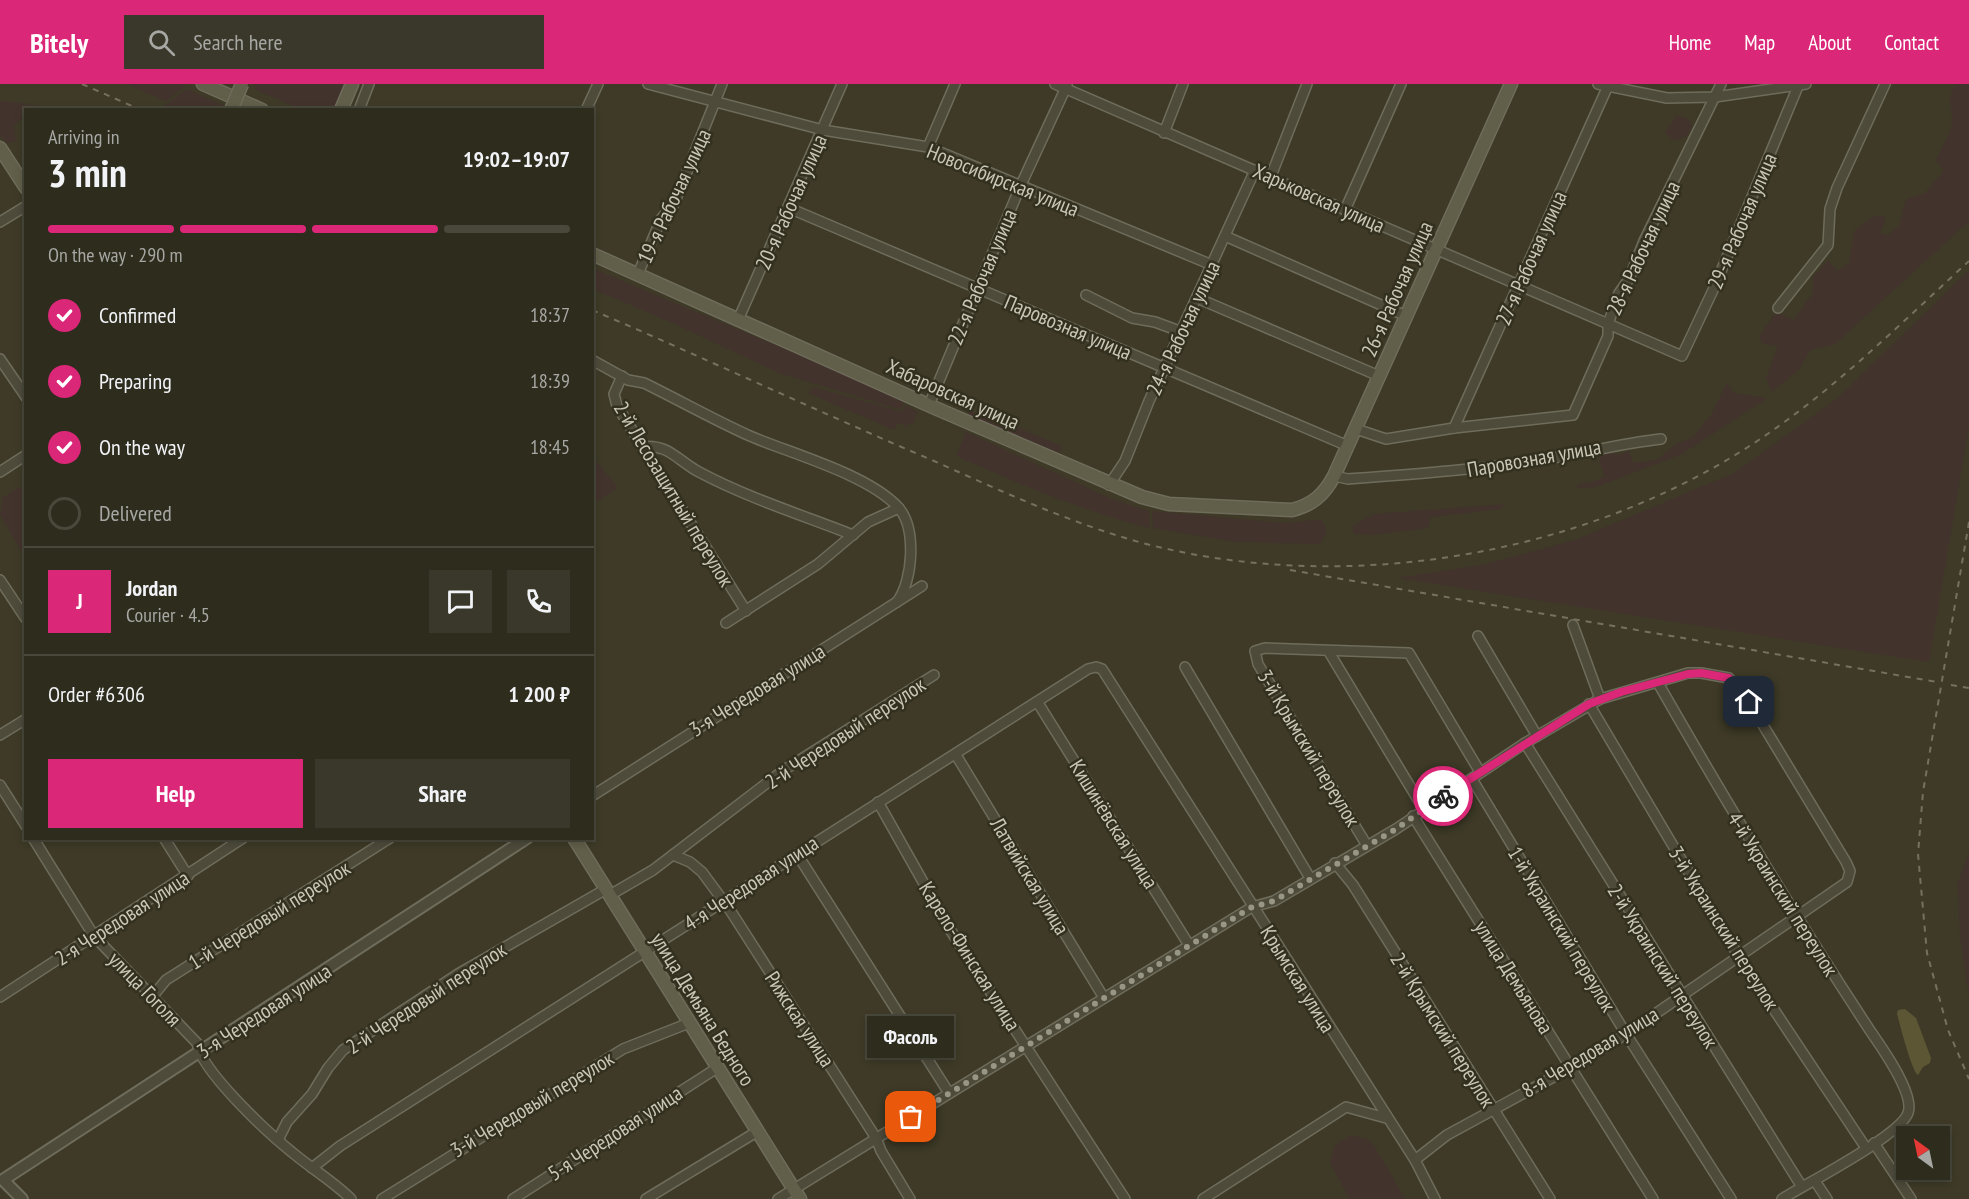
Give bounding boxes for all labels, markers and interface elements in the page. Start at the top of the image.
search box [124,15,544,69]
text: Bitely [30,24,88,61]
icon: search [145,26,178,59]
text: Search here [193,28,283,56]
text: Home [1669,29,1711,56]
text: Map [1744,29,1775,56]
text: About [1808,29,1851,56]
text: Contact [1884,29,1939,56]
text: Arriving in [48,124,120,150]
street label: 19-я Рабочая улица [631,124,717,268]
street label: 20-я Рабочая улица [749,130,833,274]
street label: Новосибирская улица [923,137,1083,223]
text: 19:02–19:07 [463,145,570,173]
text: 3 min [48,147,127,198]
street label: 29-я Рабочая улица [1701,149,1783,293]
street label: Харьковская улица [1249,157,1389,239]
street label: 28-я Рабочая улица [1600,176,1686,320]
street label: 27-я Рабочая улица [1489,187,1573,329]
street label: 22-я Рабочая улица [941,205,1023,349]
street label: 26-я Рабочая улица [1355,217,1439,361]
text: On the way · 290 m [48,242,183,268]
street label: 24-я Рабочая улица [1140,256,1226,400]
street label: Паровозная улица [1000,288,1136,366]
icon: check [48,299,81,332]
text: Confirmed [99,301,176,329]
text: 18:37 [530,302,570,328]
street label: Хабаровская улица [882,353,1024,435]
icon: check [48,365,81,398]
text: Preparing [99,367,172,395]
text: 18:39 [530,368,570,394]
street label: 2-й Лесозащитный переулок [608,396,740,592]
icon: check [48,431,81,464]
text: On the way [99,433,185,461]
street label: Паровозная улица [1465,433,1603,483]
text: 18:45 [530,434,570,460]
text: Delivered [99,499,172,527]
button: chat [429,570,492,633]
button: phone [507,570,570,633]
text: Jordan [126,574,177,602]
text: J [76,587,83,615]
text: Courier · 4.5 [126,602,210,628]
street label: 3-я Чередовая улица [684,637,830,743]
street label: 3-й Крымский переулок [1252,665,1366,831]
street label: 2-й Чередовый переулок [760,671,930,795]
pin [1723,676,1774,727]
text: Order #6306 [48,680,145,708]
text: 1 200 ₽ [508,680,570,708]
icon: home [1732,685,1765,718]
street label: Кишинёвская улица [1064,754,1164,894]
button: Help [48,759,303,828]
button: Share [315,759,570,828]
courier [1413,766,1473,826]
icon: bike [1427,780,1460,813]
street label: 4-й Украинский переулок [1722,807,1844,981]
street label: Латвийская улица [984,812,1076,940]
street label: 4-я Чередовая улица [679,829,823,937]
street label: 1-й Украинский переулок [1502,841,1622,1017]
street label: 3-й Украинский переулок [1663,841,1785,1015]
street label: 1-й Чередовый переулок [183,854,355,976]
street label: 2-я Чередовая улица [50,864,194,972]
street label: Карело-Финская улица [913,876,1027,1036]
street label: 2-й Украинский переулок [1602,879,1724,1053]
street label: улица Демьянова [1468,915,1560,1039]
street label: Крымская улица [1254,920,1342,1038]
street label: улица Демьяна Бедного [645,927,761,1091]
street label: 2-й Чередовый переулок [341,936,511,1060]
street label: улица Гоголя [103,946,187,1032]
street label: 2-й Крымский переулок [1384,947,1502,1113]
street label: 3-я Чередовая улица [192,957,336,1065]
street label: Рижская улица [759,966,841,1072]
street label: 8-я Чередовая улица [1517,1000,1663,1104]
callout: Фасоль [868,1015,954,1057]
text: Фасоль [883,1024,938,1050]
street label: 3-й Чередовый переулок [445,1045,619,1163]
street label: 5-я Чередовая улица [543,1079,687,1187]
pin [885,1091,936,1142]
icon: bag [894,1100,927,1133]
north arrow [1896,1126,1950,1180]
map controls [1896,1126,1950,1180]

